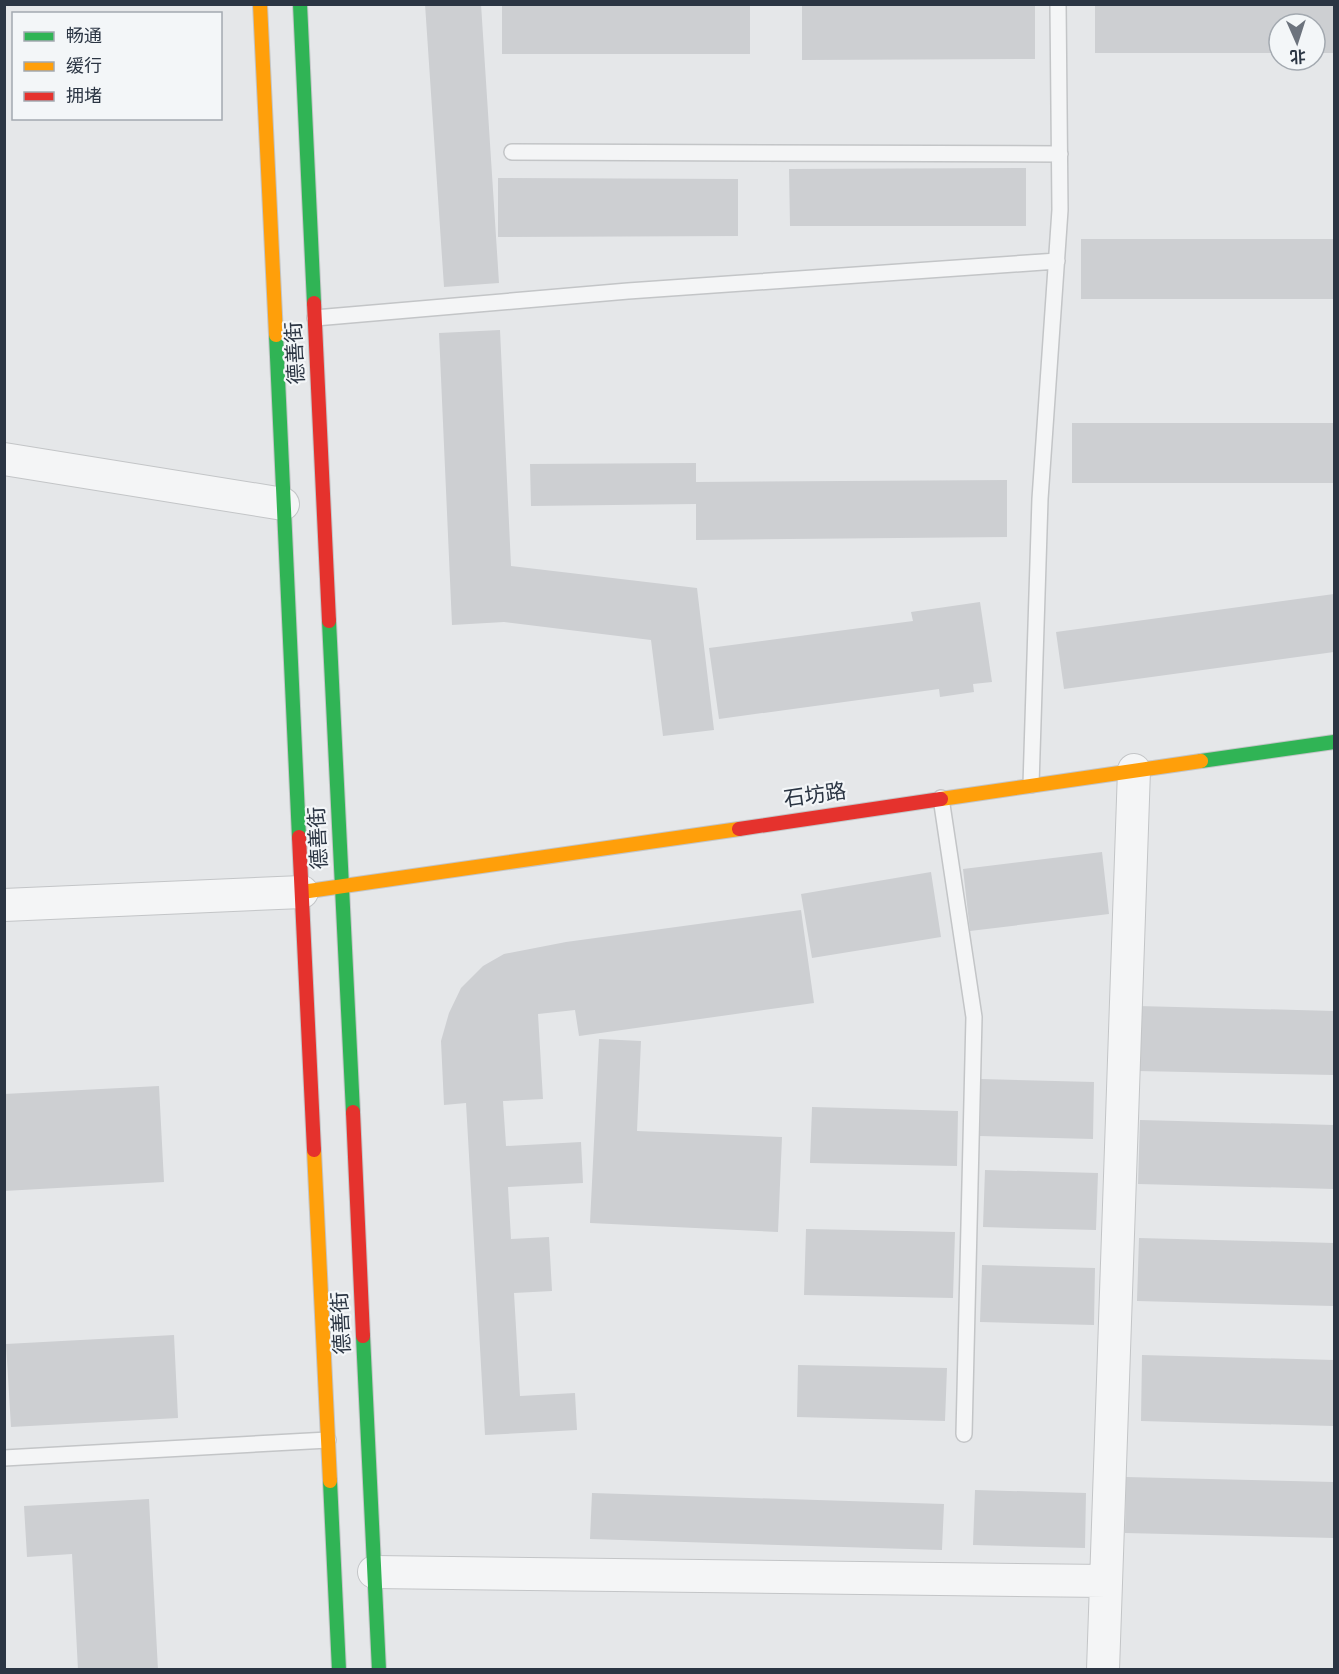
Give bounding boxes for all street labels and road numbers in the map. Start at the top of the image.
street label: 德善街 [276,321,312,385]
street label: 石坊路 [781,774,848,814]
street label: 德善街 [299,806,335,870]
street label: 德善街 [322,1291,358,1355]

